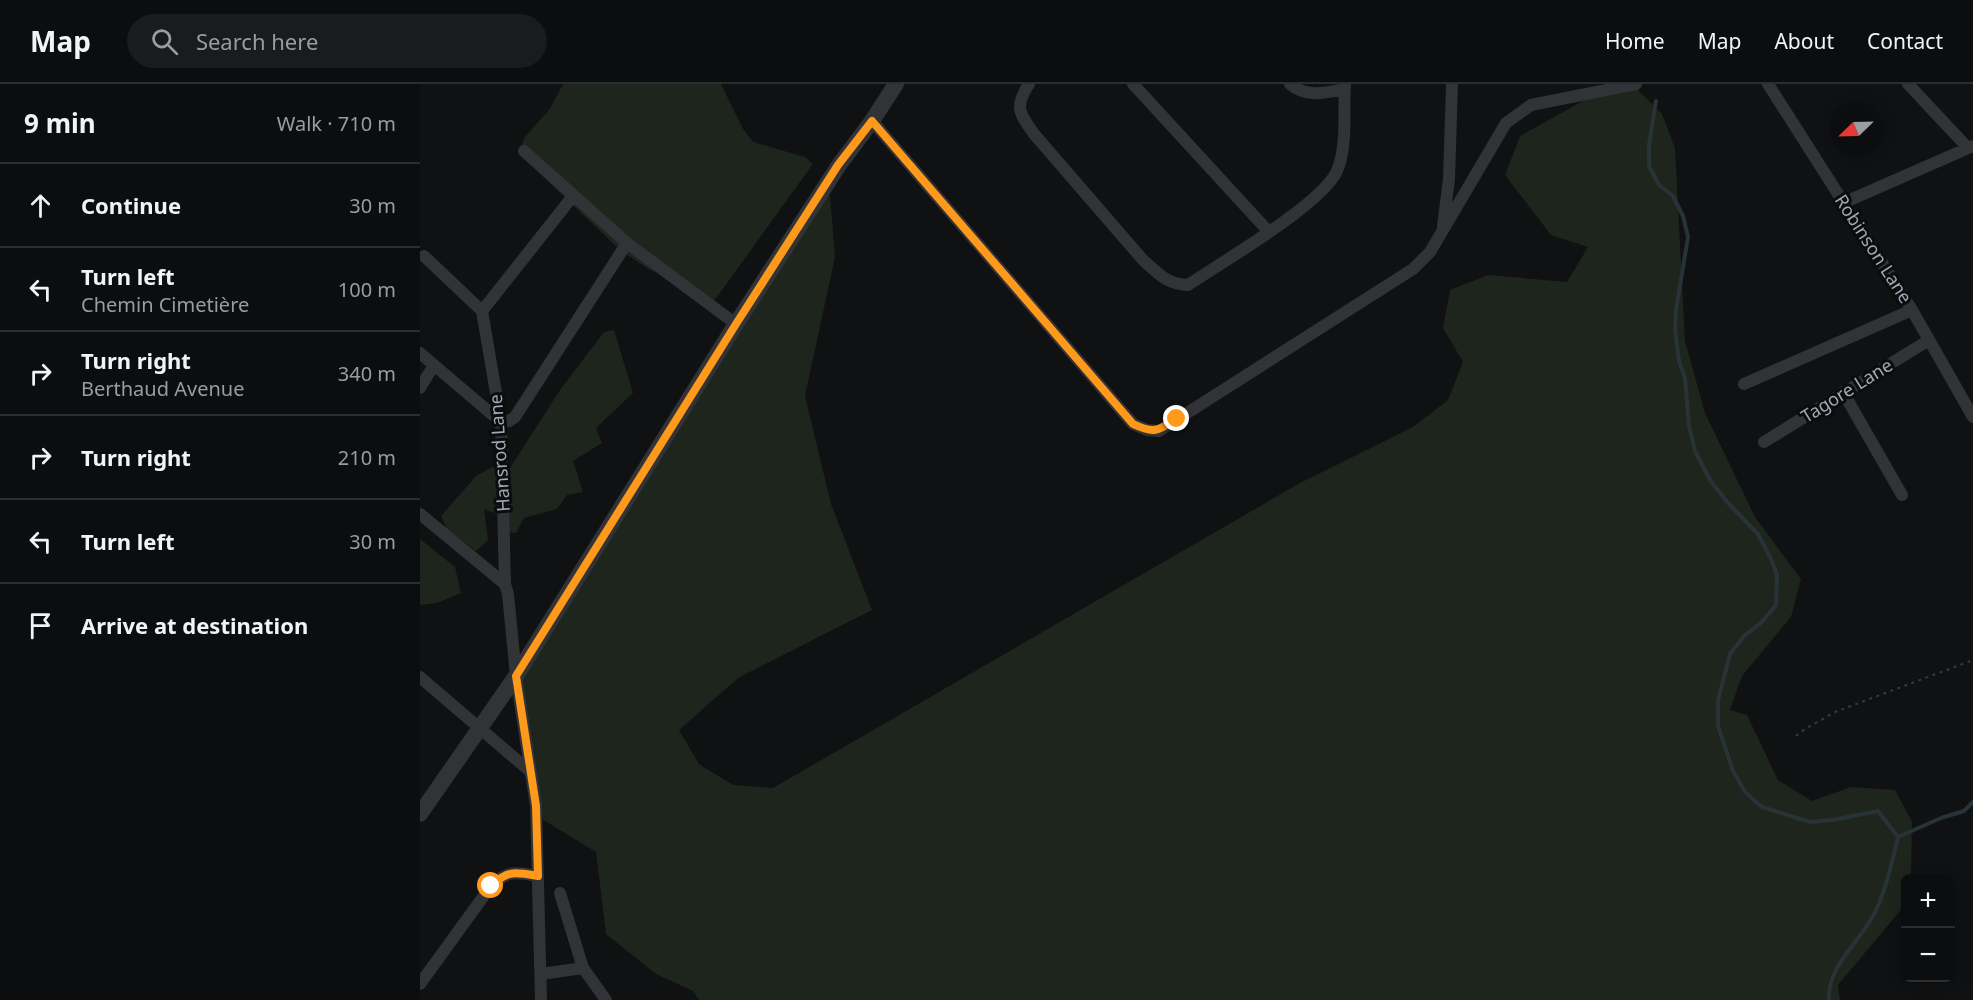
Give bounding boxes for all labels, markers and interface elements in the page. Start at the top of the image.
search box [127,14,547,68]
text: Map [30,22,91,60]
icon: search [148,25,181,58]
text: Search here [196,26,318,56]
text: Home [1605,27,1665,55]
text: Map [1698,27,1741,55]
text: About [1774,27,1834,55]
text: Contact [1867,27,1943,55]
north arrow [1829,102,1883,156]
text: 9 min [24,105,96,141]
text: Walk · 710 m [277,110,396,137]
icon: ahead [24,189,57,222]
street label: Robinson Lane [1830,189,1918,307]
text: Continue [81,190,181,220]
text: 30 m [349,192,396,219]
text: Turn left [81,261,175,291]
icon: left [24,273,57,306]
text: 100 m [338,276,396,303]
text: Chemin Cimetière [81,291,249,318]
text: Turn right [81,345,191,375]
street label: Tagore Lane [1796,353,1897,428]
icon: right [24,357,57,390]
text: 340 m [338,360,396,387]
text: Berthaud Avenue [81,375,244,402]
street label: Hansrod Lane [483,394,515,513]
route end [1163,405,1189,431]
icon: right [24,441,57,474]
text: Turn right [81,442,191,472]
text: 210 m [338,444,396,471]
icon: left [24,525,57,558]
text: Turn left [81,526,175,556]
text: 30 m [349,528,396,555]
icon: arrive [24,609,57,642]
text: Arrive at destination [81,610,308,640]
route start [477,872,503,898]
map controls [1901,874,1955,982]
button: + [1901,874,1955,928]
button: − [1901,928,1955,982]

